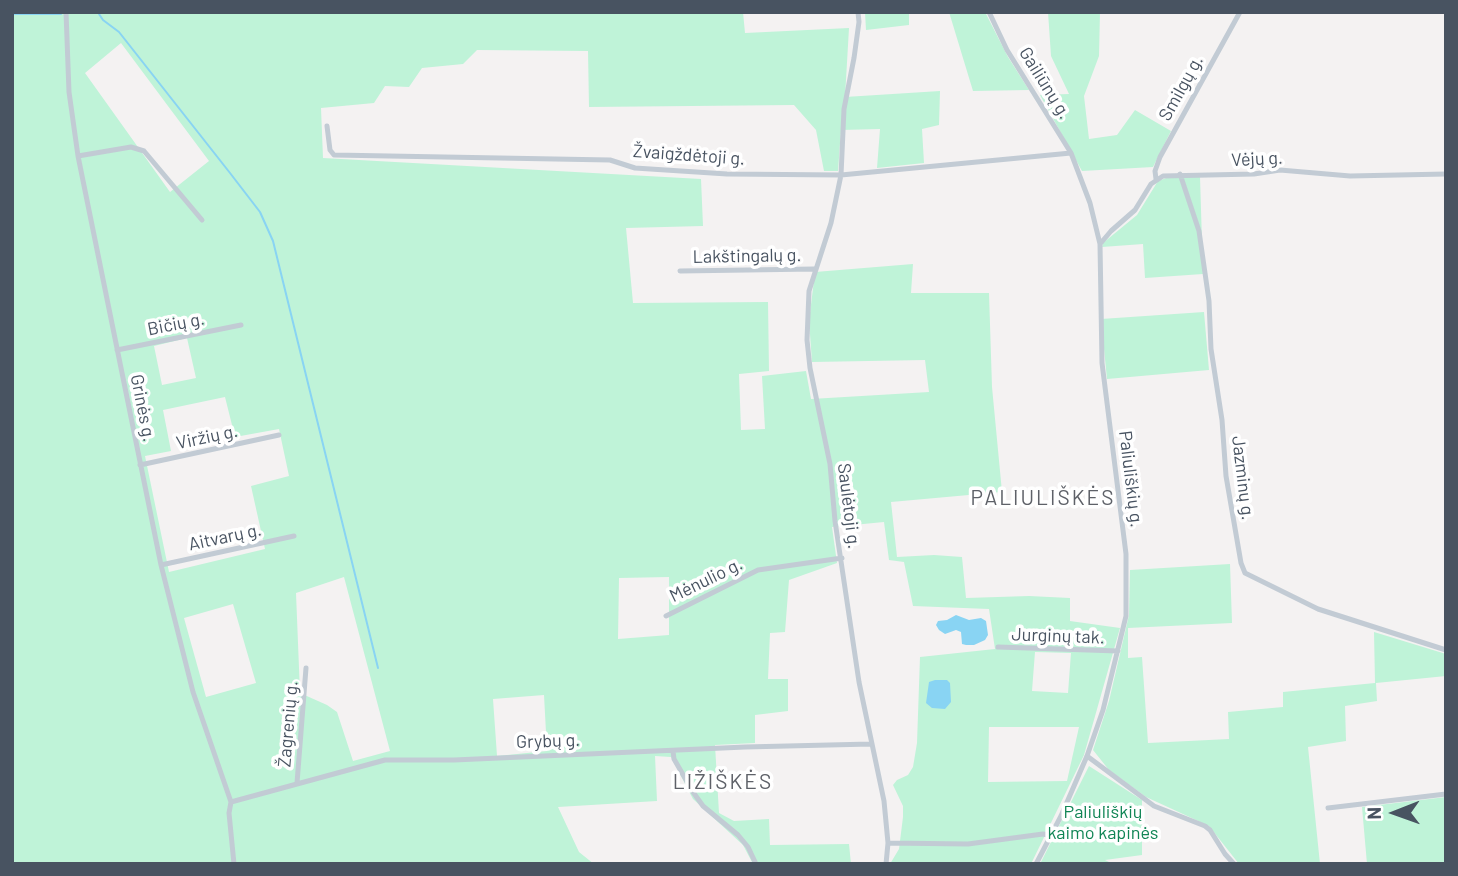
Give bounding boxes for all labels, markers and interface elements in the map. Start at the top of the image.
street label: Gailiūnų g. [1014,43,1076,123]
street label: Smilgų g. [1154,51,1208,125]
street label: Žvaigždėtoji g. [632,140,746,170]
street label: Vėjų g. [1231,147,1283,171]
street label: Lakštingalų g. [692,244,802,268]
street label: Bičių g. [146,308,206,340]
street label: Grinės g. [126,373,160,443]
street label: Viržių g. [174,420,240,454]
street label: Paliuliškių g. [1114,429,1148,529]
street label: Jazminų g. [1227,435,1259,521]
street label: Saulėtoji g. [833,462,865,550]
district label: PALIULIŠKĖS [972,485,1114,511]
street label: Aitvarų g. [187,519,263,555]
street label: Mėnulio g. [666,553,746,607]
street label: Jurginų tak. [1011,624,1105,648]
street label: Žagrenių g. [273,680,303,768]
street label: Grybų g. [516,729,580,753]
district label: LIŽIŠKĖS [674,769,772,795]
north arrow [1360,778,1430,848]
park label: Paliuliškių kaimo kapinės [1047,801,1159,844]
text: N [1362,807,1385,820]

